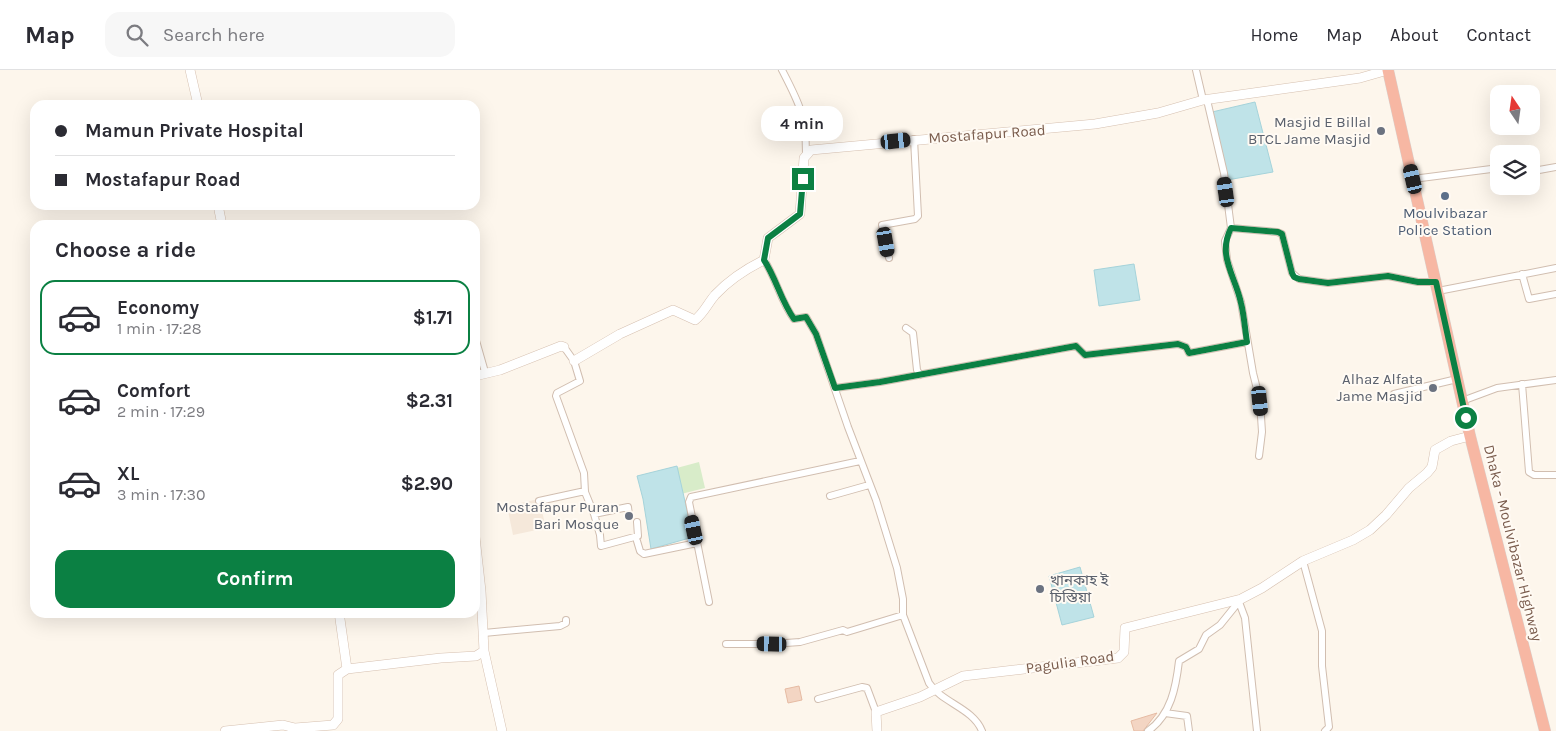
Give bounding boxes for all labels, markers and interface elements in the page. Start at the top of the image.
search box [105,12,455,57]
text: Map [25,21,75,49]
icon: search [123,21,151,49]
text: Search here [163,24,265,46]
text: Home [1250,24,1298,46]
text: Map [1326,24,1362,46]
text: About [1390,24,1439,46]
text: Contact [1467,24,1531,46]
north arrow [1490,85,1540,135]
map controls [1490,85,1540,195]
callout: 4 min [762,106,844,142]
place label: Masjid E Billal BTCL Jame Masjid [1248,113,1371,148]
text: 4 min [780,114,824,133]
text: Mamun Private Hospital [85,120,304,142]
street label: Mostafapur Road [928,121,1046,147]
marker: Masjid E Billal BTCL Jame Masjid [1375,125,1387,137]
car [880,132,911,150]
button: layers [1490,145,1540,195]
car [1402,163,1423,195]
route end [792,168,814,190]
text: Mostafapur Road [85,169,241,191]
car [1216,176,1235,208]
marker: Moulvibazar Police Station [1439,190,1451,202]
place label: Moulvibazar Police Station [1398,204,1492,239]
car [876,226,895,258]
text: Choose a ride [55,237,196,263]
icon: car [57,295,102,340]
text: Economy [117,297,199,319]
text: $1.71 [413,307,453,329]
text: 1 min · 17:28 [117,319,202,338]
place label: Alhaz Alfata Jame Masjid [1336,370,1423,405]
icon: car [57,378,102,423]
text: Comfort [117,380,191,402]
marker: Alhaz Alfata Jame Masjid [1427,382,1439,394]
car [1250,385,1269,417]
text: $2.31 [406,390,453,412]
text: 2 min · 17:29 [117,402,205,421]
route start [1455,407,1477,429]
street label: Dhaka - Moulvibazar Highway [1480,443,1546,643]
icon: car [57,461,102,506]
text: XL [117,463,139,485]
text: $2.90 [401,473,453,495]
text: 3 min · 17:30 [117,485,206,504]
place label: Mostafapur Puran Bari Mosque [496,498,619,533]
marker: Mostafapur Puran Bari Mosque [623,510,635,522]
car [683,514,704,546]
button: Confirm [55,550,455,608]
place label: খানকাহ ই চিস্তিয়া [1049,571,1110,606]
marker: খানকাহ ই চিস্তিয়া [1034,583,1046,595]
car [756,636,787,652]
street label: Pagulia Road [1025,647,1115,677]

